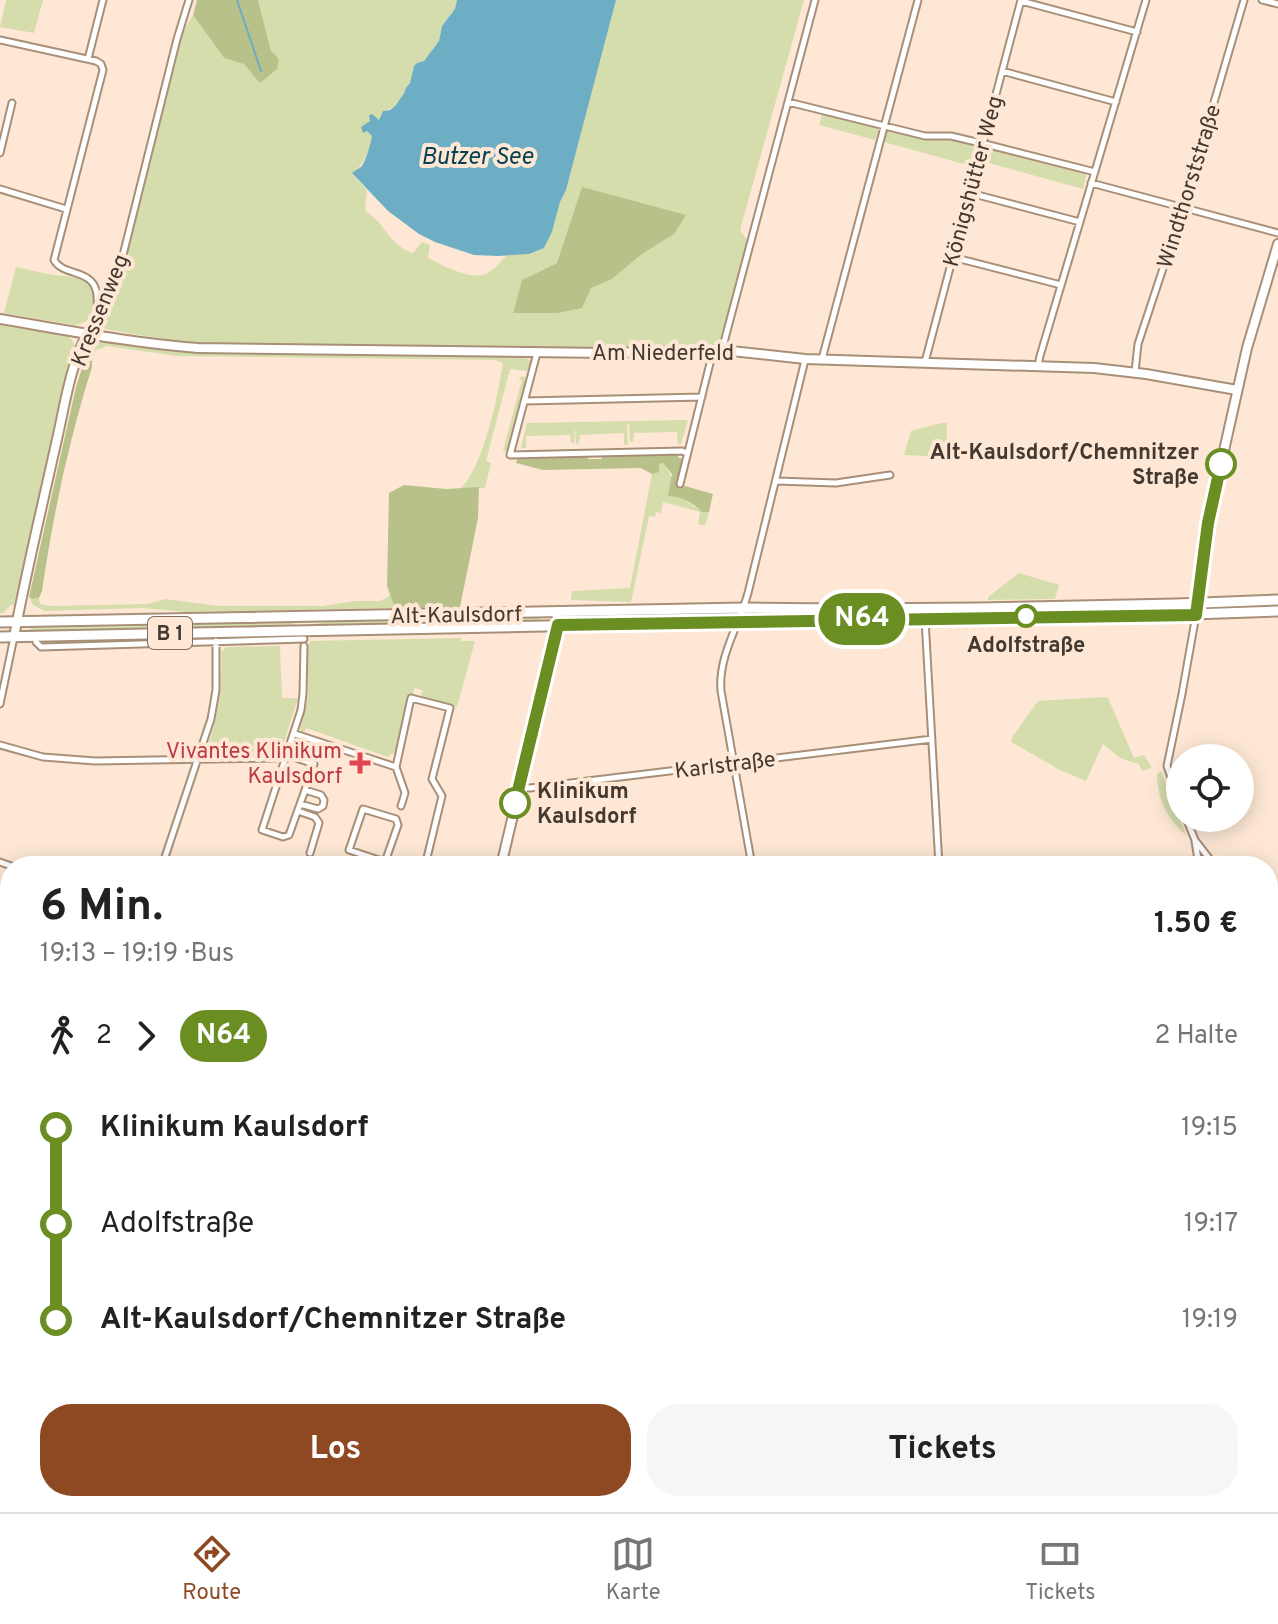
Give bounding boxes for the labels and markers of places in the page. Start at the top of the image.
place label: Alt-Kaulsdorf/Chemnitzer Straße [930,440,1199,492]
marker: Alt-Kaulsdorf/Chemnitzer Straße [1206,449,1236,479]
marker: Adolfstraße [1015,605,1037,627]
place label: Adolfstraße [967,633,1085,660]
place label: Vivantes Klinikum Kaulsdorf [166,739,342,791]
marker: Vivantes Klinikum Kaulsdorf [349,752,371,774]
place label: Klinikum Kaulsdorf [537,779,637,831]
marker: Klinikum Kaulsdorf [500,788,530,818]

